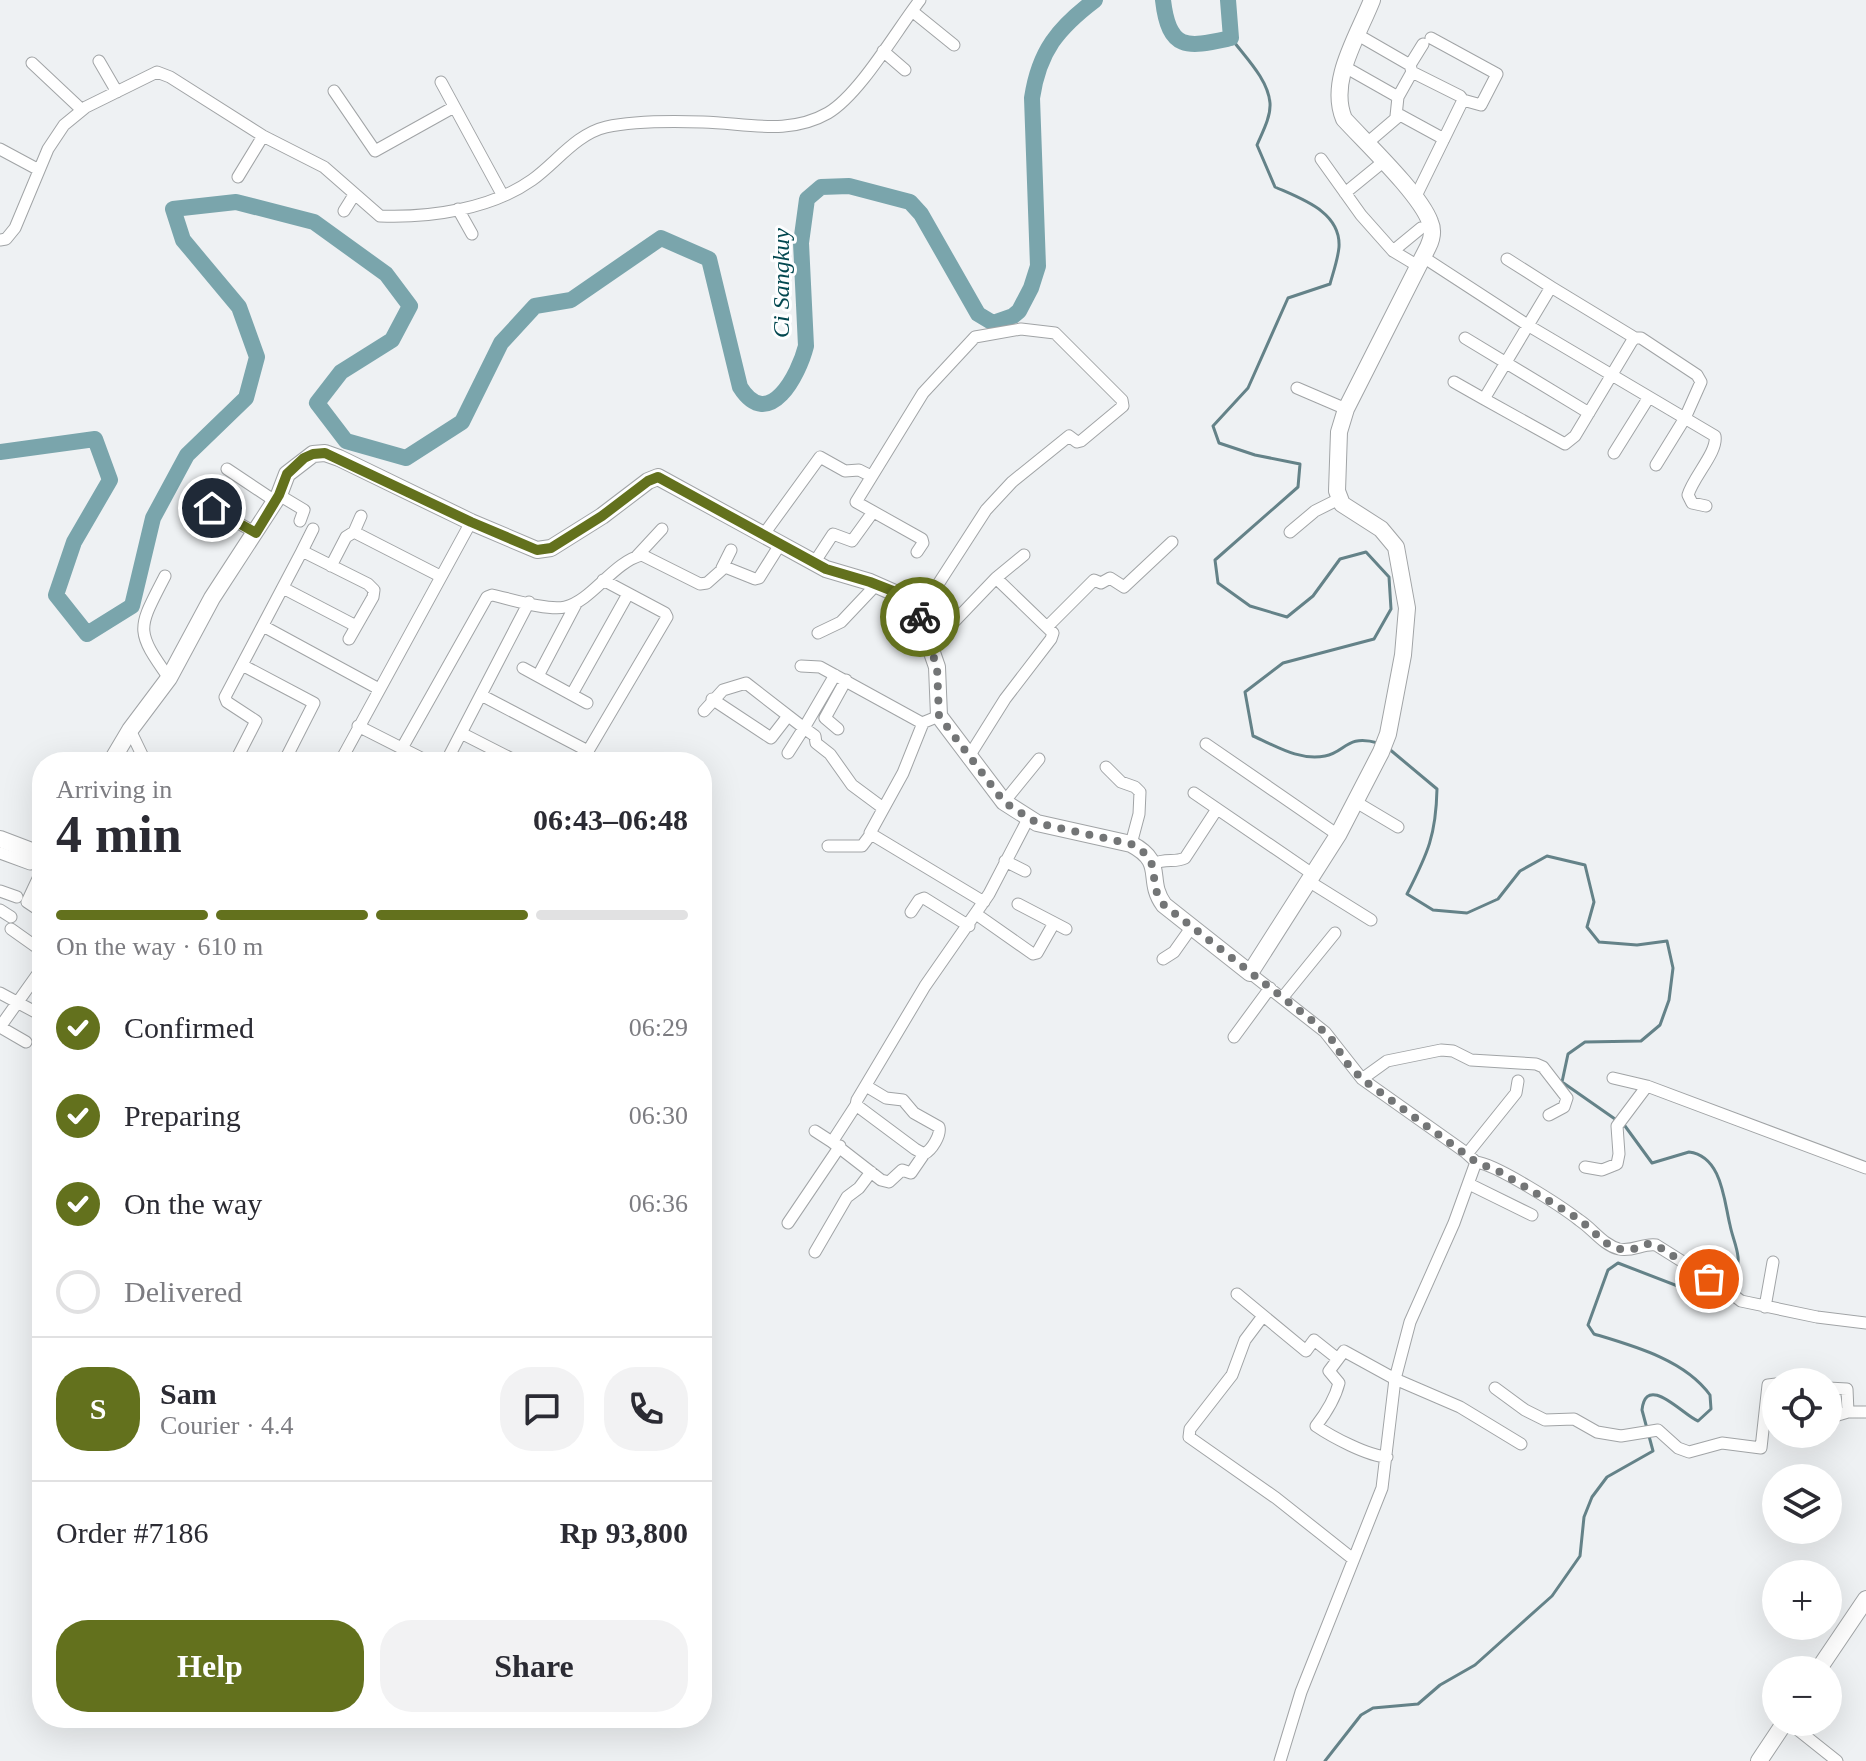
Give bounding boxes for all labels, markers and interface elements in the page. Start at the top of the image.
water label: Ci Sangkuy [768,228,794,338]
pin [178,474,246,542]
icon: home [190,486,234,530]
courier [880,577,960,657]
icon: bike [898,595,942,639]
text: Arriving in [56,775,172,804]
text: 06:43–06:48 [533,803,688,836]
text: 4 min [56,806,182,863]
text: On the way · 610 m [56,932,263,961]
icon: check [56,1006,100,1050]
text: Confirmed [124,1011,254,1044]
text: 06:29 [629,1013,688,1042]
icon: check [56,1094,100,1138]
text: Preparing [124,1099,241,1132]
text: 06:30 [629,1101,688,1130]
icon: check [56,1182,100,1226]
text: On the way [124,1187,262,1220]
text: 06:36 [629,1189,688,1218]
pin [1675,1245,1743,1313]
icon: bag [1687,1257,1731,1301]
text: Delivered [124,1275,242,1308]
button: chat [500,1367,584,1451]
button: phone [604,1367,688,1451]
map controls [1762,1368,1842,1736]
button: locate [1762,1368,1842,1448]
text: Sam [160,1377,217,1410]
text: S [90,1392,106,1425]
text: Courier · 4.4 [160,1411,294,1440]
button: layers [1762,1464,1842,1544]
text: Order #7186 [56,1516,208,1549]
text: Rp 93,800 [560,1516,688,1549]
button: + [1762,1560,1842,1640]
button: Help [56,1620,364,1712]
button: Share [380,1620,688,1712]
button: − [1762,1656,1842,1736]

